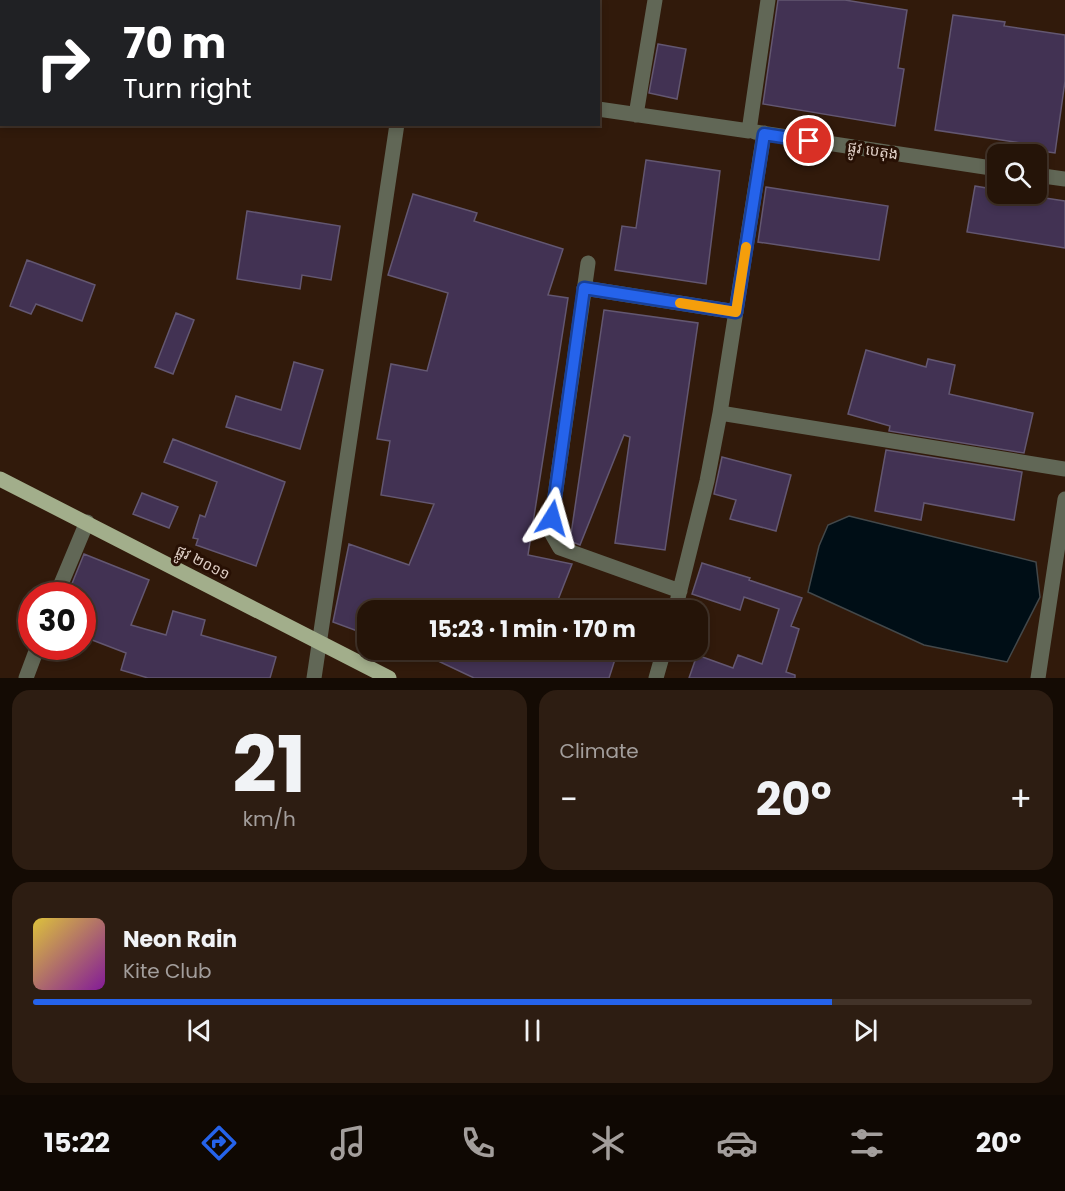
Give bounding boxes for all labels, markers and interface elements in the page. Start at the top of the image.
text: 70 m [123,14,226,73]
icon: right [24,24,102,102]
text: Turn right [123,70,252,107]
pin [783,115,834,166]
icon: arrive [792,124,825,157]
street label: ផ្លូវ បេតុង [845,136,900,168]
map controls [987,144,1047,204]
button: search [987,144,1047,204]
position arrow [520,486,584,550]
street label: ផ្លូវ ២០១១ [171,539,234,588]
speed limit sign: 30 [18,582,96,660]
text: 15:23 · 1 min · 170 m [429,614,636,645]
text: 21 [232,710,306,819]
text: Climate [560,737,639,765]
text: 20° [756,768,832,831]
text: − [560,776,578,823]
text: + [1009,776,1032,823]
text: km/h [243,805,296,833]
text: Neon Rain [123,924,237,955]
text: Kite Club [123,957,212,985]
icon: previous [183,1014,216,1047]
icon: pause [516,1014,549,1047]
icon: next [849,1014,882,1047]
icon: directions [198,1122,240,1164]
icon: music [327,1122,369,1164]
icon: phone [457,1122,499,1164]
icon: climate [587,1122,629,1164]
icon: car [716,1122,758,1164]
icon: filters [846,1122,888,1164]
text: 15:22 [44,1124,110,1161]
text: 20° [976,1124,1021,1161]

